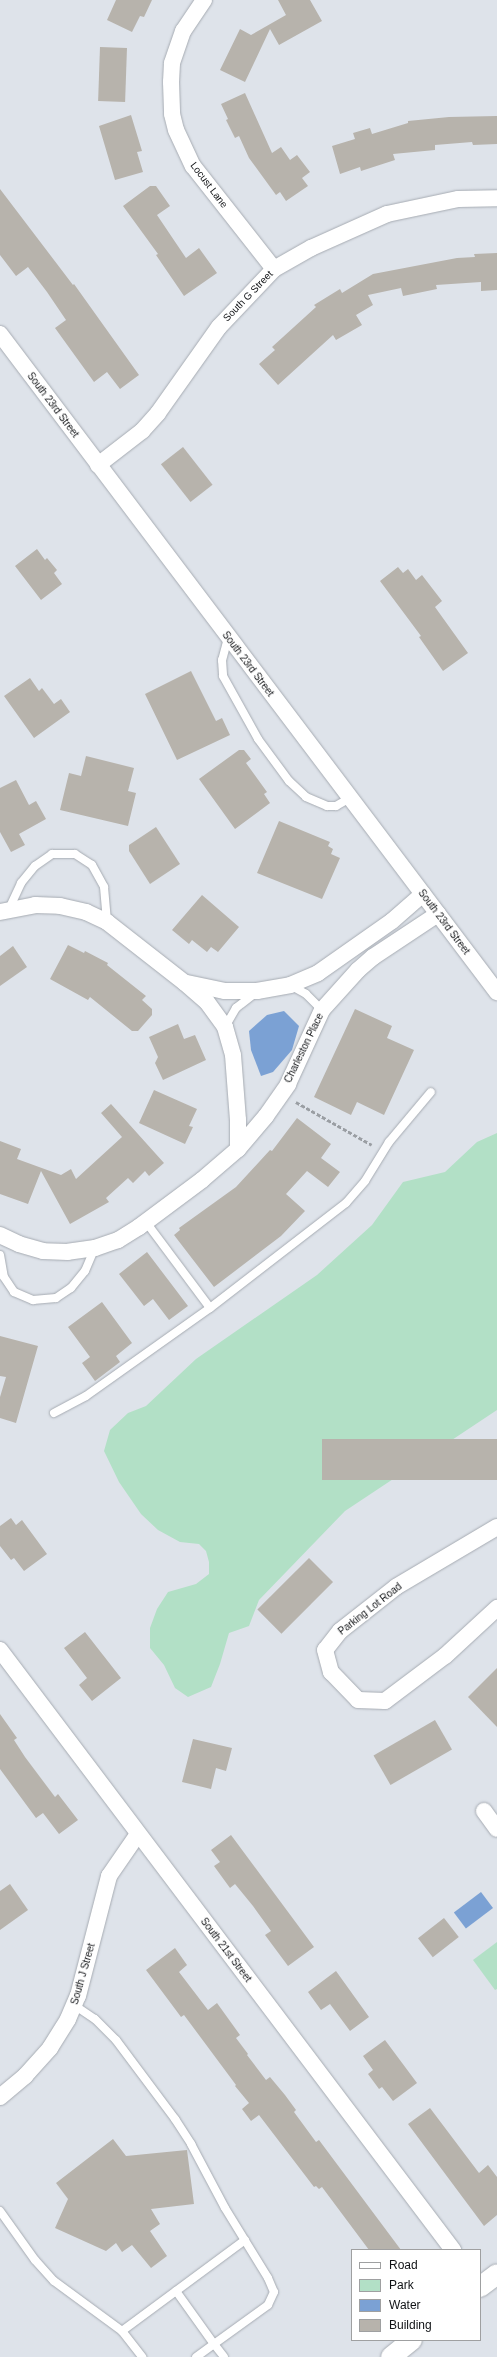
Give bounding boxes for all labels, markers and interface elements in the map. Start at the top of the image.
street label: Locust Lane [188,160,230,210]
street label: South G Street [221,268,275,324]
street label: South 23rd Street [25,370,81,440]
street label: South 23rd Street [220,629,276,699]
street label: South 23rd Street [416,887,472,957]
street label: Charleston Place [282,1011,326,1085]
street label: Parking Lot Road [336,1580,404,1638]
street label: South 21st Street [198,1916,254,1984]
street label: South J Street [68,1942,98,2006]
legend [351,2249,481,2341]
text: Road [389,2258,418,2272]
text: Park [389,2278,414,2292]
text: Water [389,2298,421,2312]
text: Building [389,2318,432,2332]

